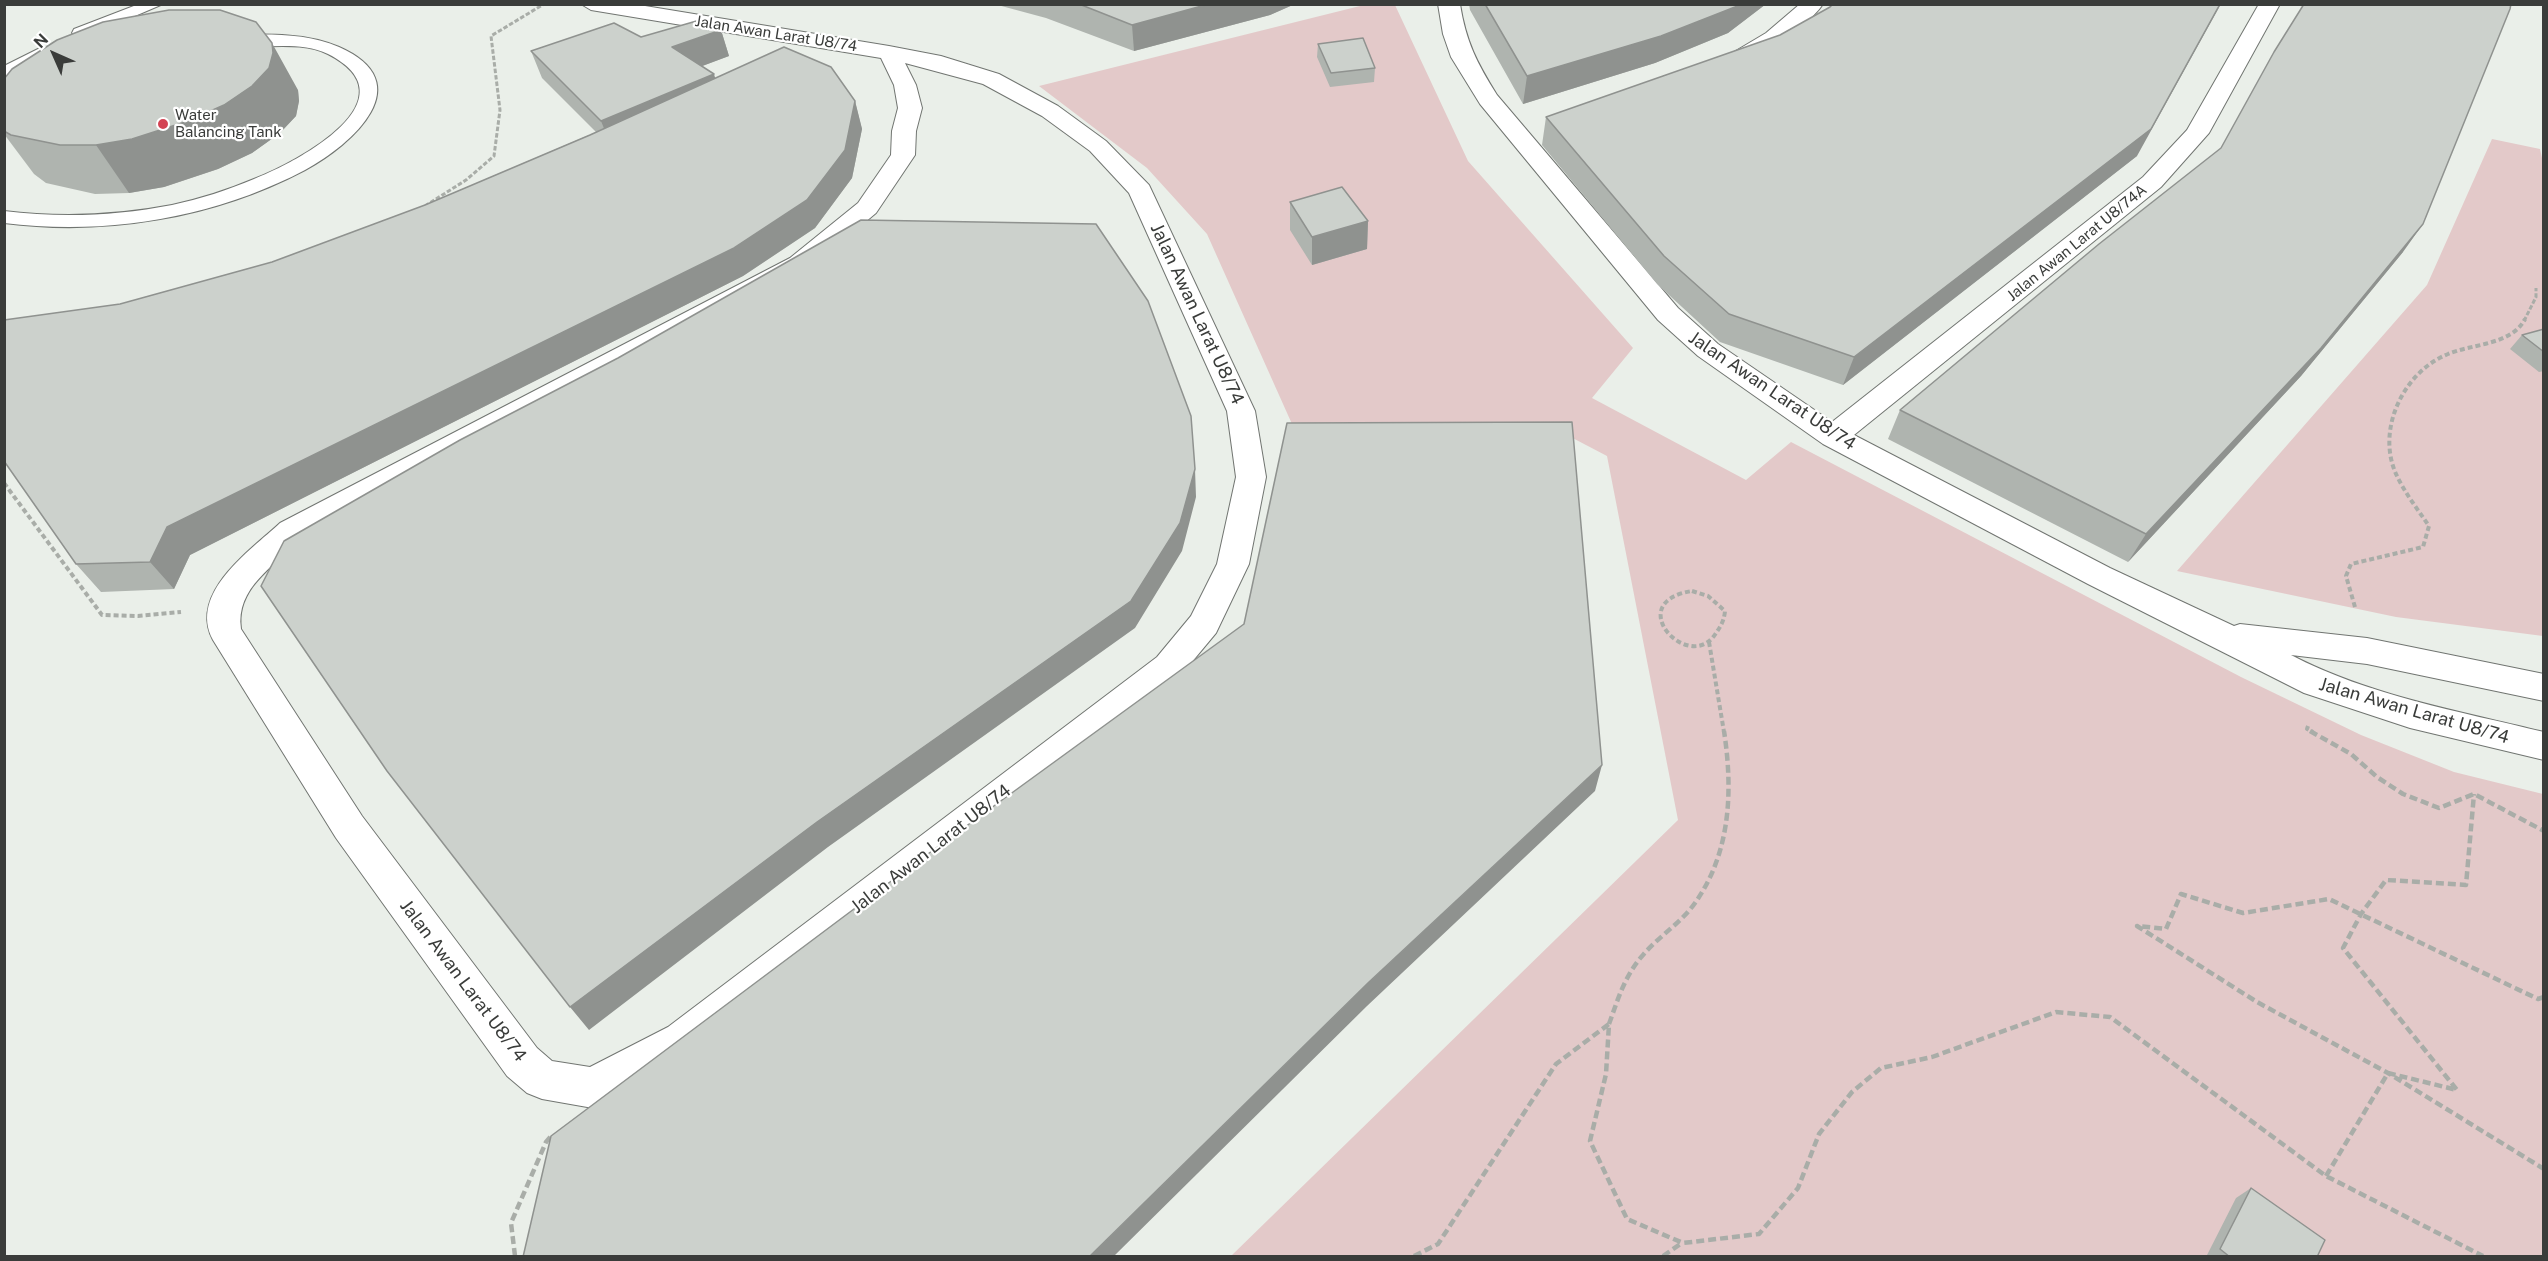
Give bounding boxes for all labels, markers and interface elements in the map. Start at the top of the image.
street label: Jalan Awan Larat U8/74 [693,12,859,56]
north arrow [24,24,84,84]
text: N [30,30,52,52]
place label: Water Balancing Tank [175,106,282,141]
marker: Water Balancing Tank [156,117,170,131]
street label: Jalan Awan Larat U8/74A [2003,181,2151,305]
street label: Jalan Awan Larat U8/74 [1146,220,1248,408]
street label: Jalan Awan Larat U8/74 [1684,327,1860,455]
street label: Jalan Awan Larat U8/74 [2316,673,2512,749]
street label: Jalan Awan Larat U8/74 [847,780,1015,918]
street label: Jalan Awan Larat U8/74 [395,896,531,1066]

